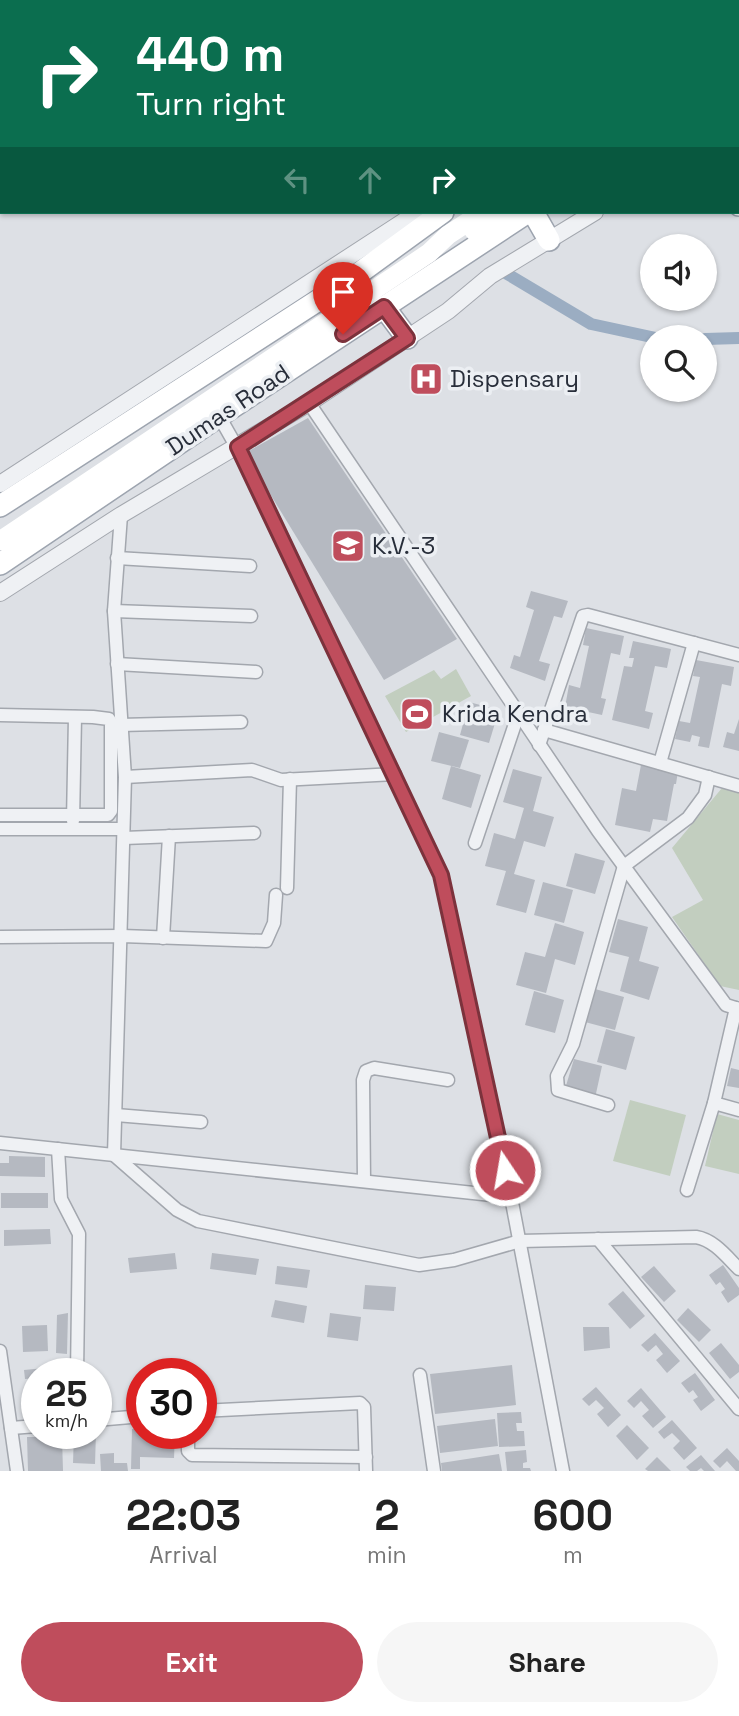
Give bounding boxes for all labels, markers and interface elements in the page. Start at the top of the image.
text: 440 m [136,23,284,85]
icon: right [21,28,112,119]
text: Turn right [136,84,286,124]
icon: left [278,161,316,199]
icon: ahead [351,161,389,199]
icon: right [424,161,462,199]
map controls [640,234,717,402]
button: sound [640,234,717,311]
pin [313,262,373,334]
icon: arrive [324,273,362,311]
button: search [640,325,717,402]
street label: Dumas Road [160,357,296,462]
hospital icon: Dispensary [407,360,445,398]
place label: Dispensary [450,363,579,394]
school or university icon: K.V.-3 [329,527,367,565]
place label: K.V.-3 [372,530,435,561]
sports icon: Krida Kendra [398,695,436,733]
place label: Krida Kendra [442,698,588,729]
position arrow [468,1133,542,1207]
speed limit sign: 30 [126,1358,217,1449]
text: 25 [46,1372,87,1416]
text: km/h [45,1409,88,1432]
text: 22:03 [126,1489,241,1542]
text: 2 [374,1489,399,1542]
text: 600 [533,1489,613,1542]
text: Arrival [149,1540,218,1570]
text: min [367,1540,407,1570]
text: m [563,1540,583,1570]
button: Exit [21,1622,363,1702]
button: Share [377,1622,718,1702]

